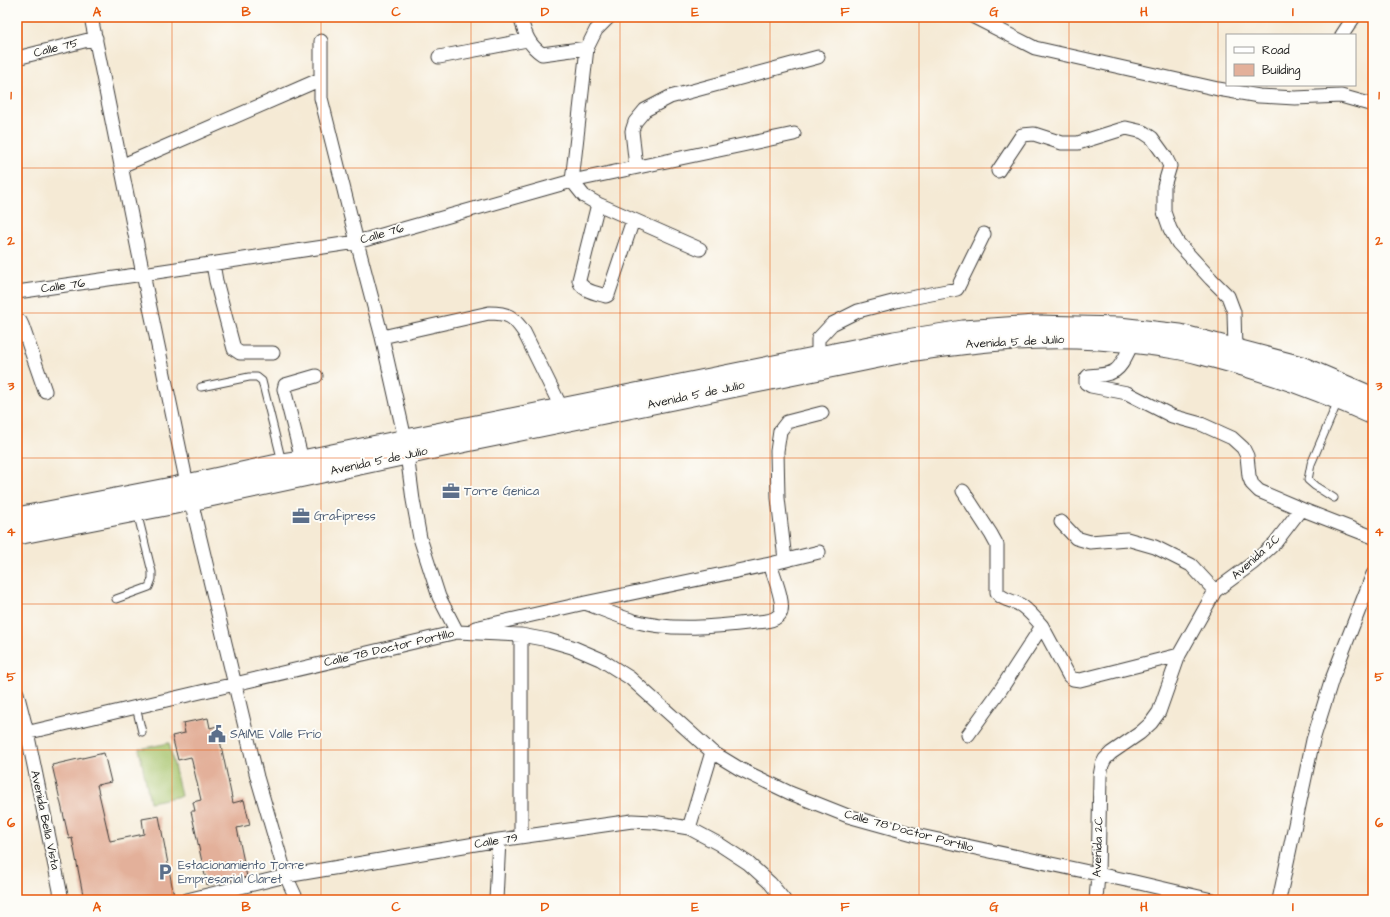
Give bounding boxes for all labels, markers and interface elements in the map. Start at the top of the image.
text: A [93,3,102,21]
text: B [241,3,251,21]
text: C [391,3,401,21]
text: D [541,3,550,21]
text: E [691,3,699,21]
text: F [840,3,850,21]
text: G [989,3,999,21]
text: H [1140,3,1148,21]
text: I [1292,3,1294,21]
street label: Calle 75 [32,34,81,62]
legend [1226,34,1356,86]
text: Road [1262,42,1290,59]
text: Building [1262,62,1300,80]
text: 1 [10,86,12,104]
text: 1 [1378,86,1380,104]
street label: Calle 76 [358,220,406,248]
text: 2 [6,232,15,250]
text: 2 [1374,232,1383,250]
street label: Calle 76 [40,274,87,298]
street label: Avenida 5 de Julio [965,331,1065,353]
street label: Avenida 5 de Julio [646,376,746,414]
text: 3 [7,377,15,395]
text: 3 [1375,377,1383,395]
street label: Avenida 5 de Julio [329,442,429,480]
office icon: Torre Genica [441,481,461,501]
place label: Torre Genica [464,483,539,500]
office icon: Grafipress [291,506,311,526]
place label: Grafipress [314,508,376,525]
text: 4 [7,523,16,541]
text: 4 [1375,523,1384,541]
street label: Avenida 2C [1228,530,1285,584]
street label: Calle 78 Doctor Portillo [322,625,456,671]
text: 5 [6,668,16,686]
text: 5 [1374,668,1384,686]
public building icon: SAIME Valle Frío [207,724,227,744]
place label: SAIME Valle Frío [230,726,321,743]
street label: Avenida Bella Vista [26,769,64,871]
street label: Calle 78 Doctor Portillo [843,806,976,856]
text: 6 [7,814,16,832]
text: 6 [1375,814,1384,832]
street label: Avenida 2C [1088,816,1108,878]
street label: Calle 79 [473,829,519,853]
place label: Estacionamiento Torre Empresarial Claret [178,857,305,888]
parking icon: Estacionamiento Torre Empresarial Claret [155,862,175,882]
text: A [93,898,102,916]
text: B [241,898,251,916]
text: C [391,898,401,916]
text: D [541,898,550,916]
text: E [691,898,699,916]
text: F [840,898,850,916]
text: G [989,898,999,916]
text: H [1140,898,1148,916]
text: I [1292,898,1294,916]

